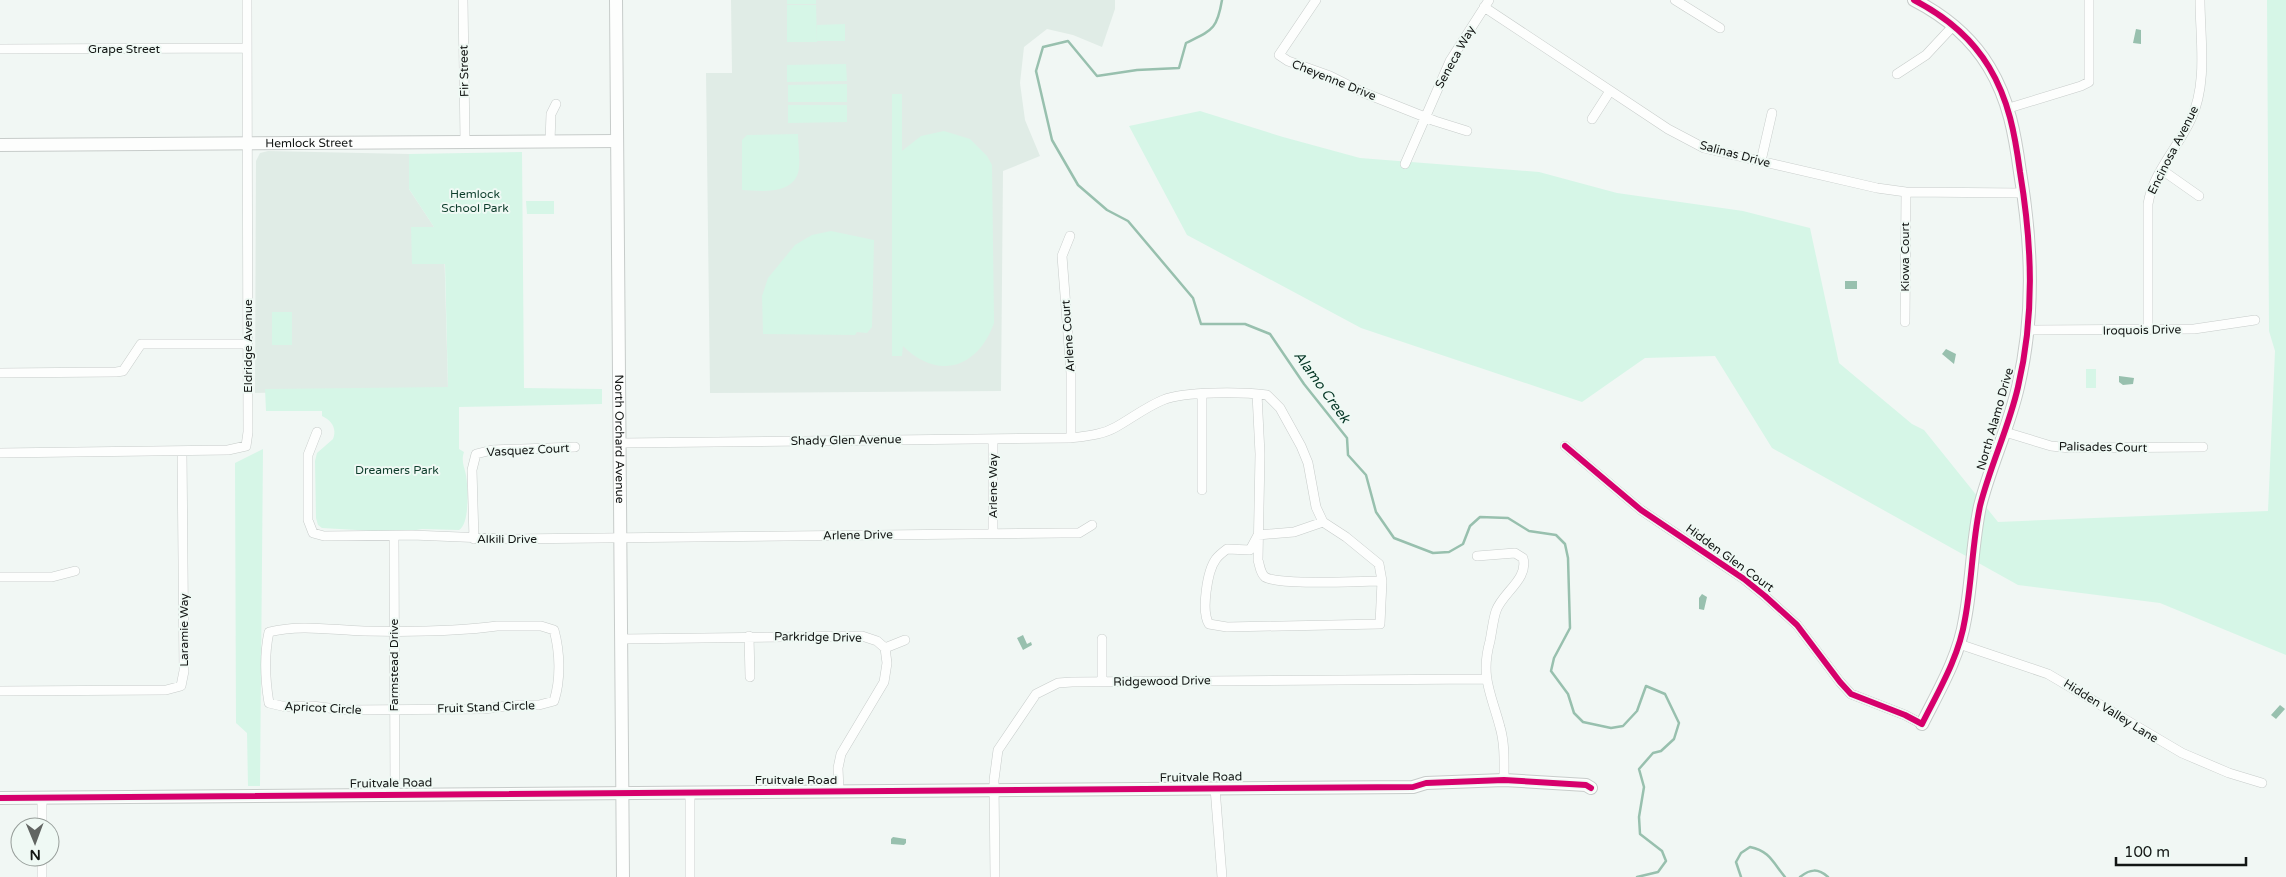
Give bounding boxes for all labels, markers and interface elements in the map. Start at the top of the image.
street label: Seneca Way [1432,23,1478,91]
street label: Grape Street [88,42,161,56]
street label: Fir Street [457,44,471,97]
street label: Cheyenne Drive [1290,57,1378,103]
street label: Encinosa Avenue [2145,103,2201,197]
street label: Hemlock Street [265,136,353,150]
street label: Salinas Drive [1698,138,1772,170]
park label: Hemlock School Park [441,187,509,215]
street label: Kiowa Court [1898,222,1912,292]
street label: Eldridge Avenue [241,299,255,393]
street label: Arlene Court [1058,299,1078,373]
street label: Iroquois Drive [2103,322,2182,338]
water label: Alamo Creek [1290,348,1355,427]
street label: North Alamo Drive [1974,366,2016,472]
street label: North Orchard Avenue [612,374,627,504]
street label: Shady Glen Avenue [791,432,902,448]
street label: Palisades Court [2059,439,2148,455]
street label: Vasquez Court [486,441,570,459]
street label: Arlene Way [986,453,1000,519]
park label: Dreamers Park [355,463,439,477]
street label: Hidden Glen Court [1683,521,1777,595]
street label: Arlene Drive [823,527,893,543]
street label: Alkili Drive [477,532,537,546]
street label: Laramie Way [177,593,191,667]
street label: Farmstead Drive [387,618,401,711]
street label: Parkridge Drive [774,629,862,645]
street label: Ridgewood Drive [1113,673,1211,689]
street label: Hidden Valley Lane [2061,676,2161,746]
street label: Fruit Stand Circle [437,698,535,716]
street label: Apricot Circle [284,699,362,717]
street label: Fruitvale Road [1160,769,1242,785]
street label: Fruitvale Road [755,773,837,787]
street label: Fruitvale Road [350,775,432,791]
north arrow [10,817,60,867]
scale bar [2116,834,2246,866]
text: 100 m [2124,843,2170,861]
text: N [29,846,41,863]

